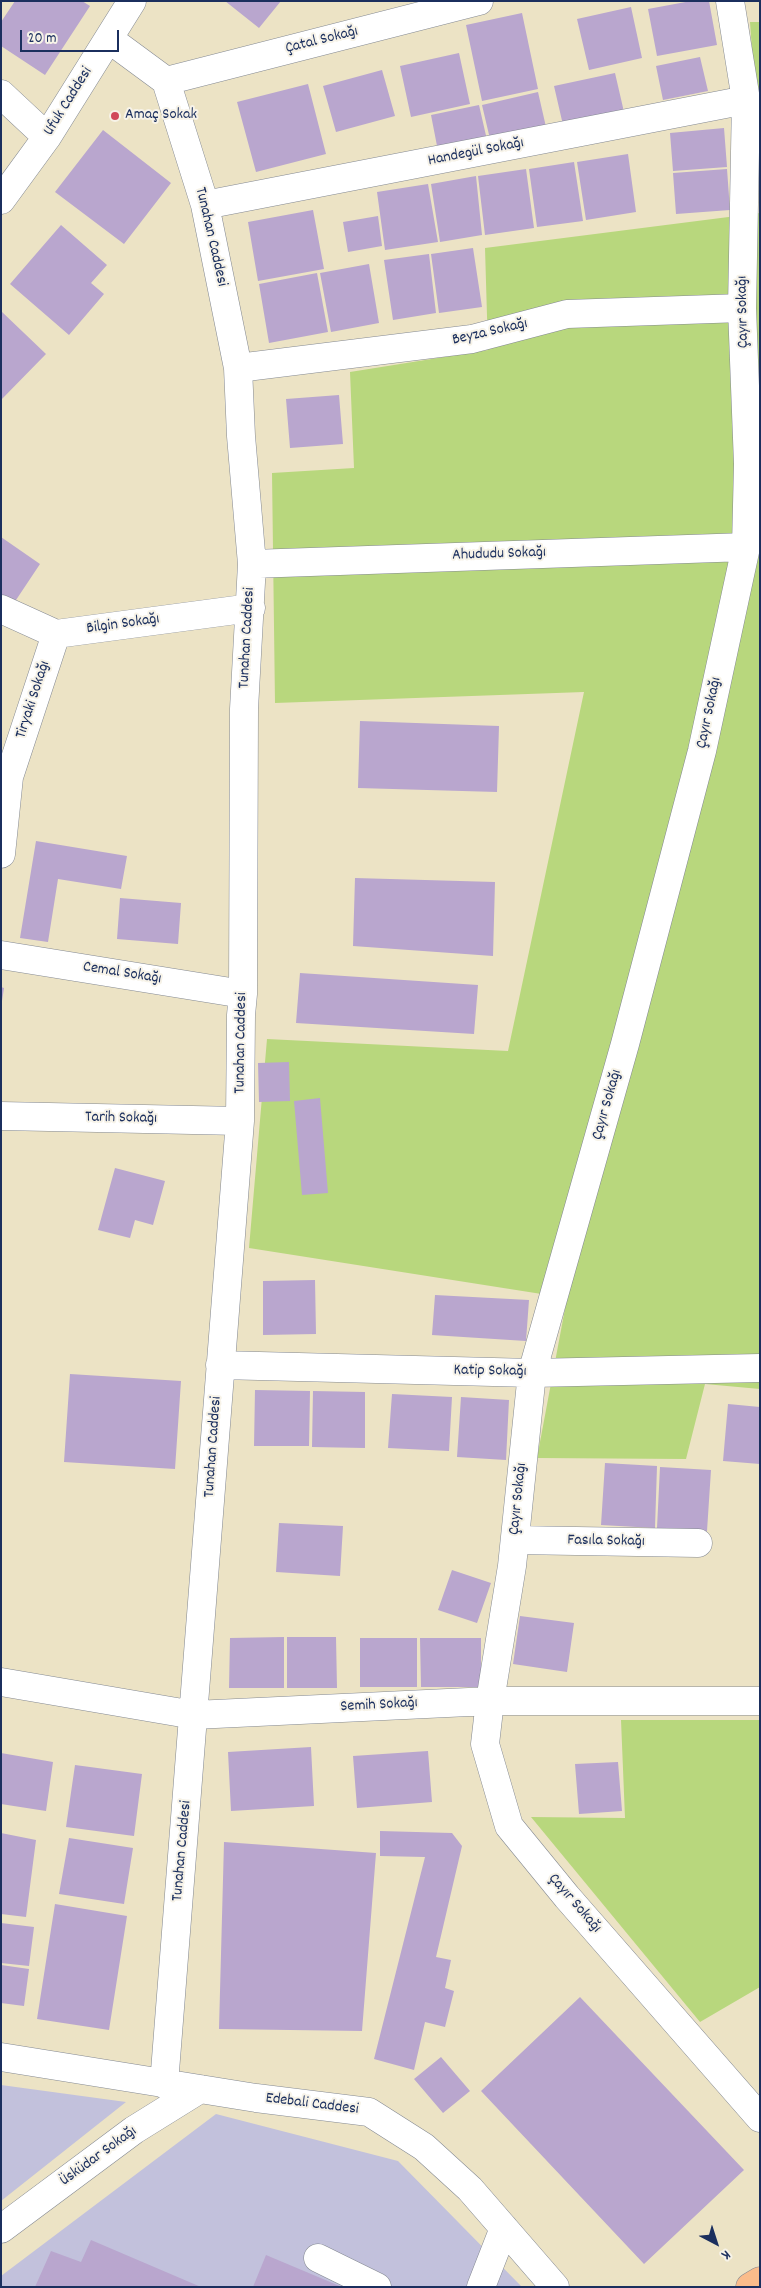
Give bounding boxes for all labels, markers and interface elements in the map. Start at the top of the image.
scale bar [22,20,121,52]
street label: Çatal Sokağı [284,23,360,59]
text: 20 m [28,28,56,50]
street label: Ufuk Caddesi [40,64,98,140]
place label: Amaç Sokak [125,106,197,126]
marker: Amaç Sokak [109,110,121,122]
street label: Handegül Sokağı [426,134,526,172]
street label: Tunahan Caddesi [189,186,231,288]
street label: Çayır Sokağı [734,276,754,348]
street label: Beyza Sokağı [451,315,529,351]
street label: Ahududu Sokağı [452,544,546,566]
street label: Tunahan Caddesi [236,587,260,689]
street label: Bilgin Sokağı [85,610,161,640]
street label: Tiryaki Sokağı [12,659,56,741]
street label: Çayır Sokağı [693,676,727,750]
street label: Cemal Sokağı [81,958,163,990]
street label: Tunahan Caddesi [232,992,252,1094]
street label: Çayır Sokağı [589,1068,627,1142]
street label: Tarih Sokağı [85,1109,157,1129]
street label: Katip Sokağı [453,1362,527,1382]
street label: Tunahan Caddesi [201,1396,227,1498]
street label: Çayır Sokağı [506,1462,532,1536]
street label: Fasıla Sokağı [567,1532,645,1552]
street label: Semih Sokağı [340,1694,418,1718]
street label: Tunahan Caddesi [169,1800,197,1902]
street label: Çayır Sokağı [543,1870,605,1938]
street label: Edebali Caddesi [264,2090,360,2120]
street label: Üsküdar Sokağı [57,2123,141,2191]
north arrow [691,2218,741,2268]
text: K [717,2245,735,2264]

